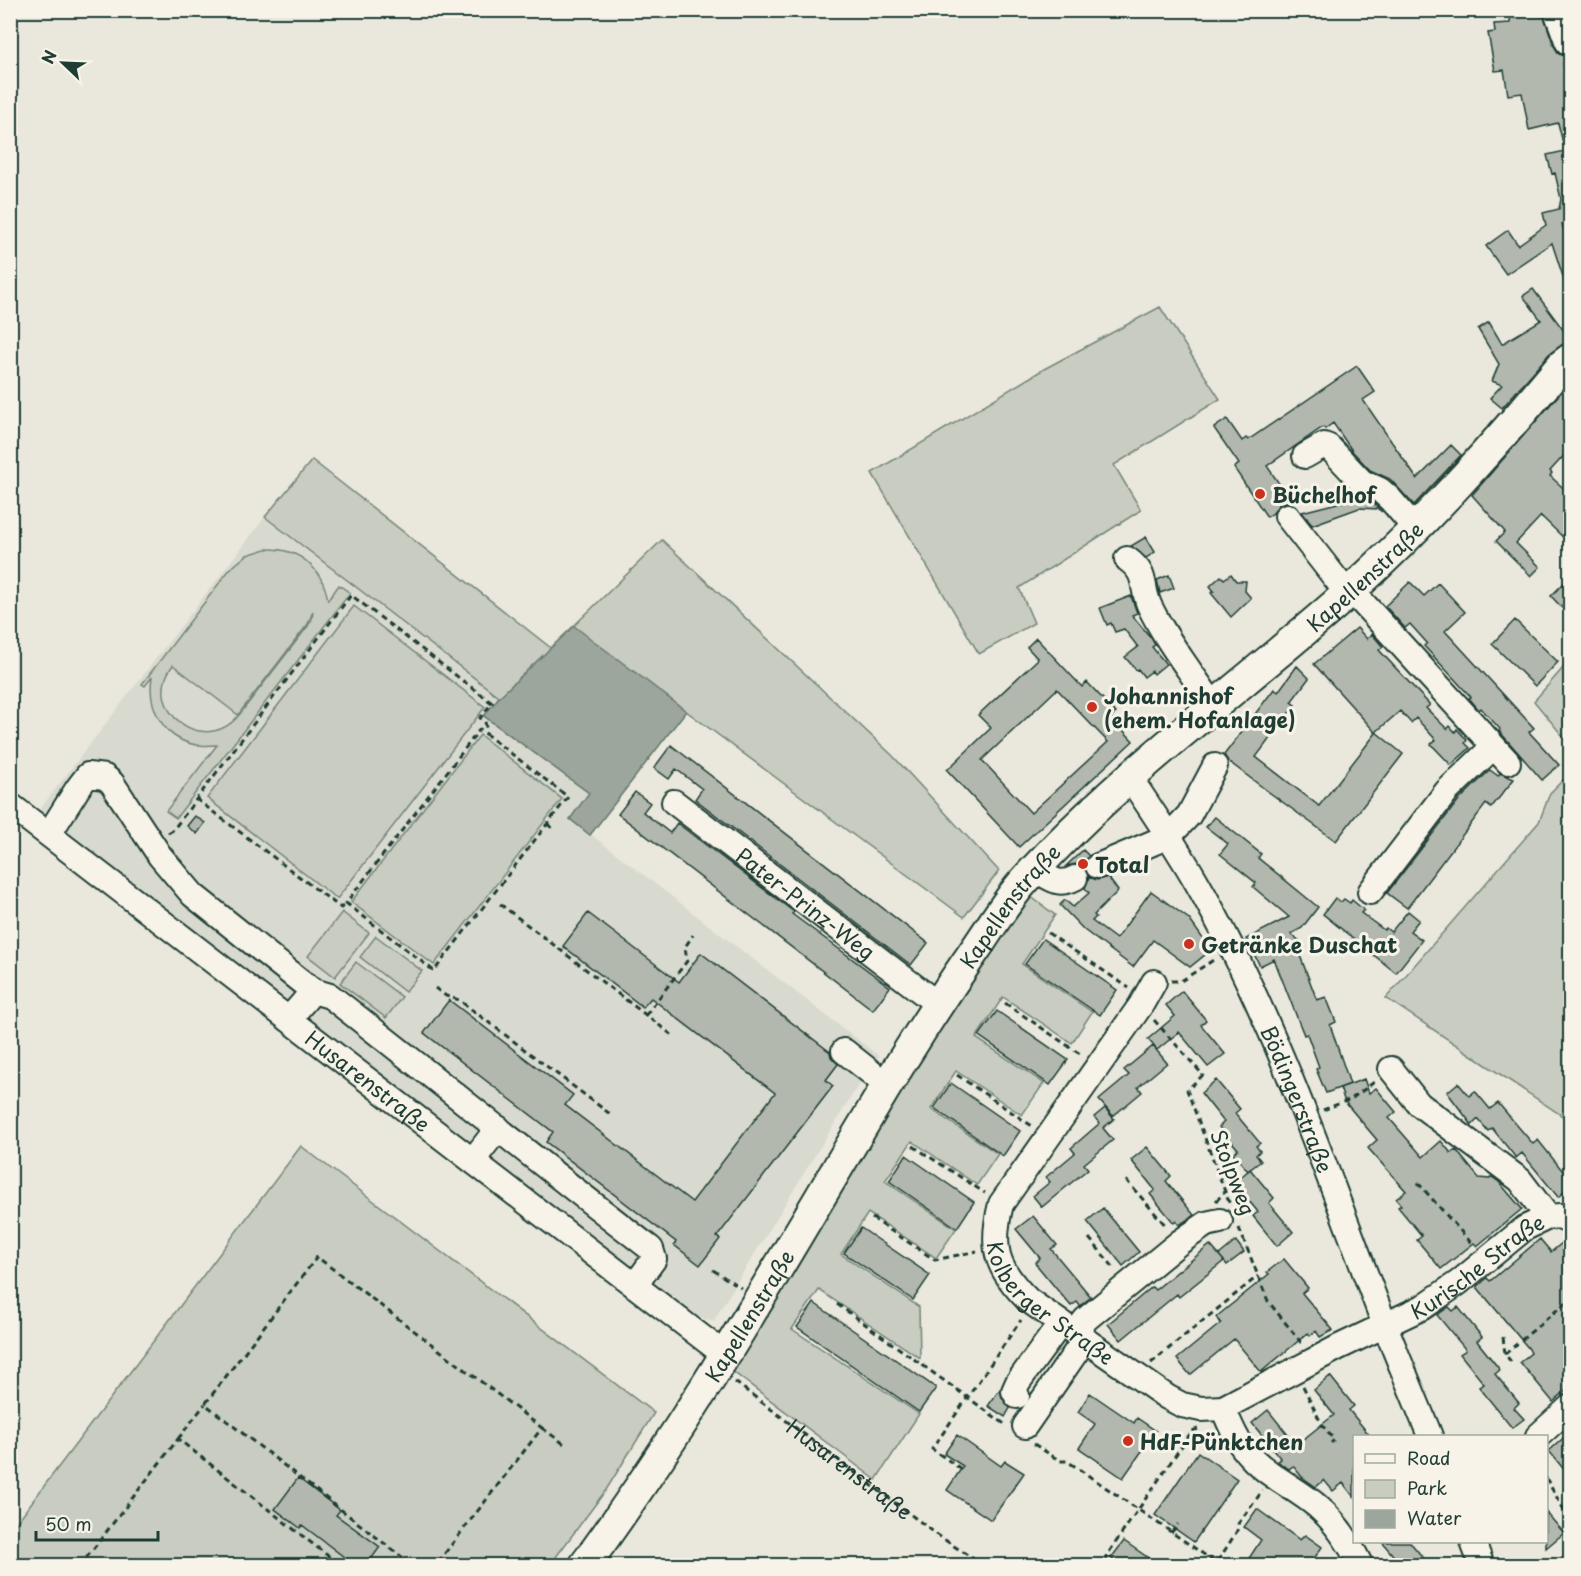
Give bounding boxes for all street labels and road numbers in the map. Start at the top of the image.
street label: Kapellenstraße [1299,514,1430,639]
street label: Kapellenstraße [951,836,1067,974]
street label: Pater-Prinz-Weg [729,839,882,967]
street label: Bödingerstraße [1254,1020,1342,1177]
street label: Husarenstraße [299,1022,438,1139]
street label: Stolpweg [1203,1124,1265,1220]
street label: Kurische Straße [1405,1205,1549,1327]
street label: Kolberger Straße [980,1239,1121,1372]
street label: Kapellenstraße [696,1243,802,1388]
street label: Husarenstraße [780,1411,920,1527]

